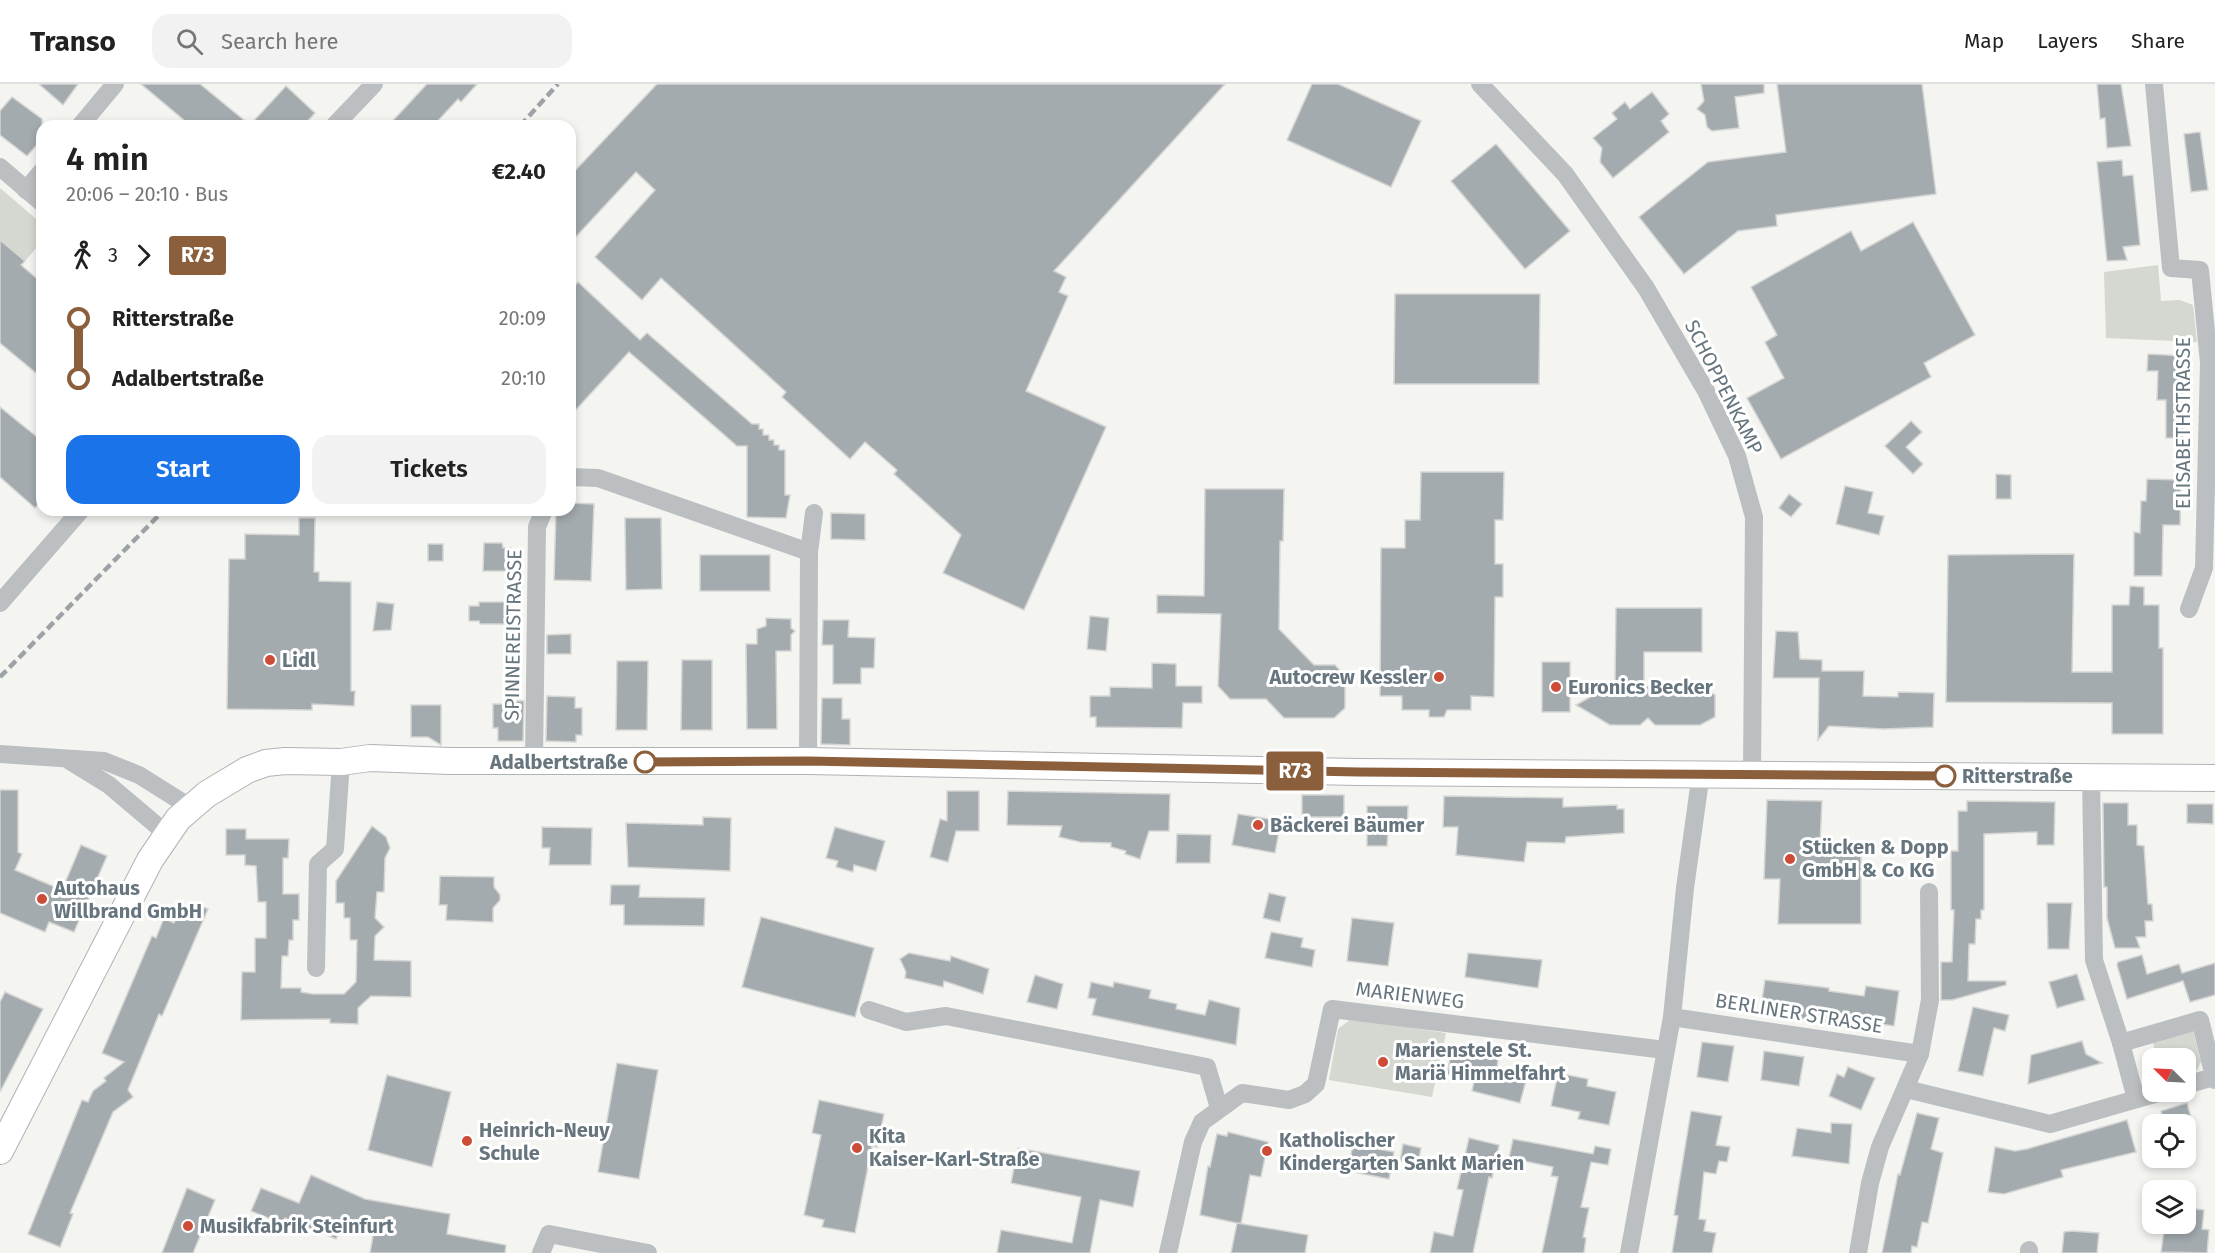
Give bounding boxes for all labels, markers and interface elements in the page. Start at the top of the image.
search box [152,14,572,68]
text: Transo [30,25,116,58]
icon: search [173,25,206,58]
text: Search here [221,28,338,55]
text: Map [1964,28,2004,54]
text: Layers [2037,28,2098,54]
text: Share [2131,28,2185,54]
text: 4 min [66,139,149,179]
text: €2.40 [492,158,546,185]
text: 20:06 – 20:10 · Bus [66,182,228,206]
icon: walk [66,239,99,272]
icon: forward [127,239,160,272]
text: R73 [181,242,214,268]
text: 3 [108,243,118,267]
text: Ritterstraße [112,305,234,332]
text: 20:09 [499,306,546,330]
street label: SCHOPPENKAMP [1680,316,1768,458]
street label: ELISABETHSTRASSE [2171,337,2195,509]
text: Adalbertstraße [112,365,264,392]
text: 20:10 [501,366,546,390]
button: Start [66,435,300,504]
button: Tickets [312,435,546,504]
street label: SPINNEREISTRASSE [500,549,526,721]
place label: Lidl [282,648,316,672]
marker: Lidl [263,653,277,667]
place label: Autocrew Kessler [1269,665,1428,689]
marker: Autocrew Kessler [1432,670,1446,684]
place label: Euronics Becker [1568,675,1714,699]
marker: Euronics Becker [1549,680,1563,694]
place label: Adalbertstraße [489,750,628,774]
marker: Adalbertstraße [634,751,656,773]
line badge: R73 [1260,752,1330,790]
text: R73 [1278,758,1312,784]
place label: Ritterstraße [1962,764,2073,788]
marker: Ritterstraße [1934,765,1956,787]
place label: Bäckerei Bäumer [1270,813,1425,837]
marker: Bäckerei Bäumer [1251,818,1265,832]
place label: Stücken & Dopp GmbH & Co KG [1802,835,1949,882]
marker: Stücken & Dopp GmbH & Co KG [1783,852,1797,866]
place label: Autohaus Willbrand GmbH [53,876,202,923]
marker: Autohaus Willbrand GmbH [35,892,49,906]
street label: MARIENWEG [1354,976,1466,1014]
street label: BERLINER STRASSE [1714,988,1884,1038]
place label: Marienstele St. Mariä Himmelfahrt [1395,1038,1566,1085]
north arrow [2142,1048,2196,1102]
map controls [2142,1048,2196,1234]
marker: Marienstele St. Mariä Himmelfahrt [1376,1055,1390,1069]
button: locate [2142,1114,2196,1168]
place label: Heinrich-Neuy Schule [479,1118,610,1165]
place label: Kita Kaiser-Karl-Straße [869,1124,1040,1171]
place label: Katholischer Kindergarten Sankt Marien [1279,1128,1524,1175]
marker: Heinrich-Neuy Schule [460,1134,474,1148]
marker: Kita Kaiser-Karl-Straße [850,1141,864,1155]
marker: Katholischer Kindergarten Sankt Marien [1260,1144,1274,1158]
button: layers [2142,1180,2196,1234]
place label: Musikfabrik Steinfurt [200,1214,394,1238]
marker: Musikfabrik Steinfurt [181,1219,195,1233]

